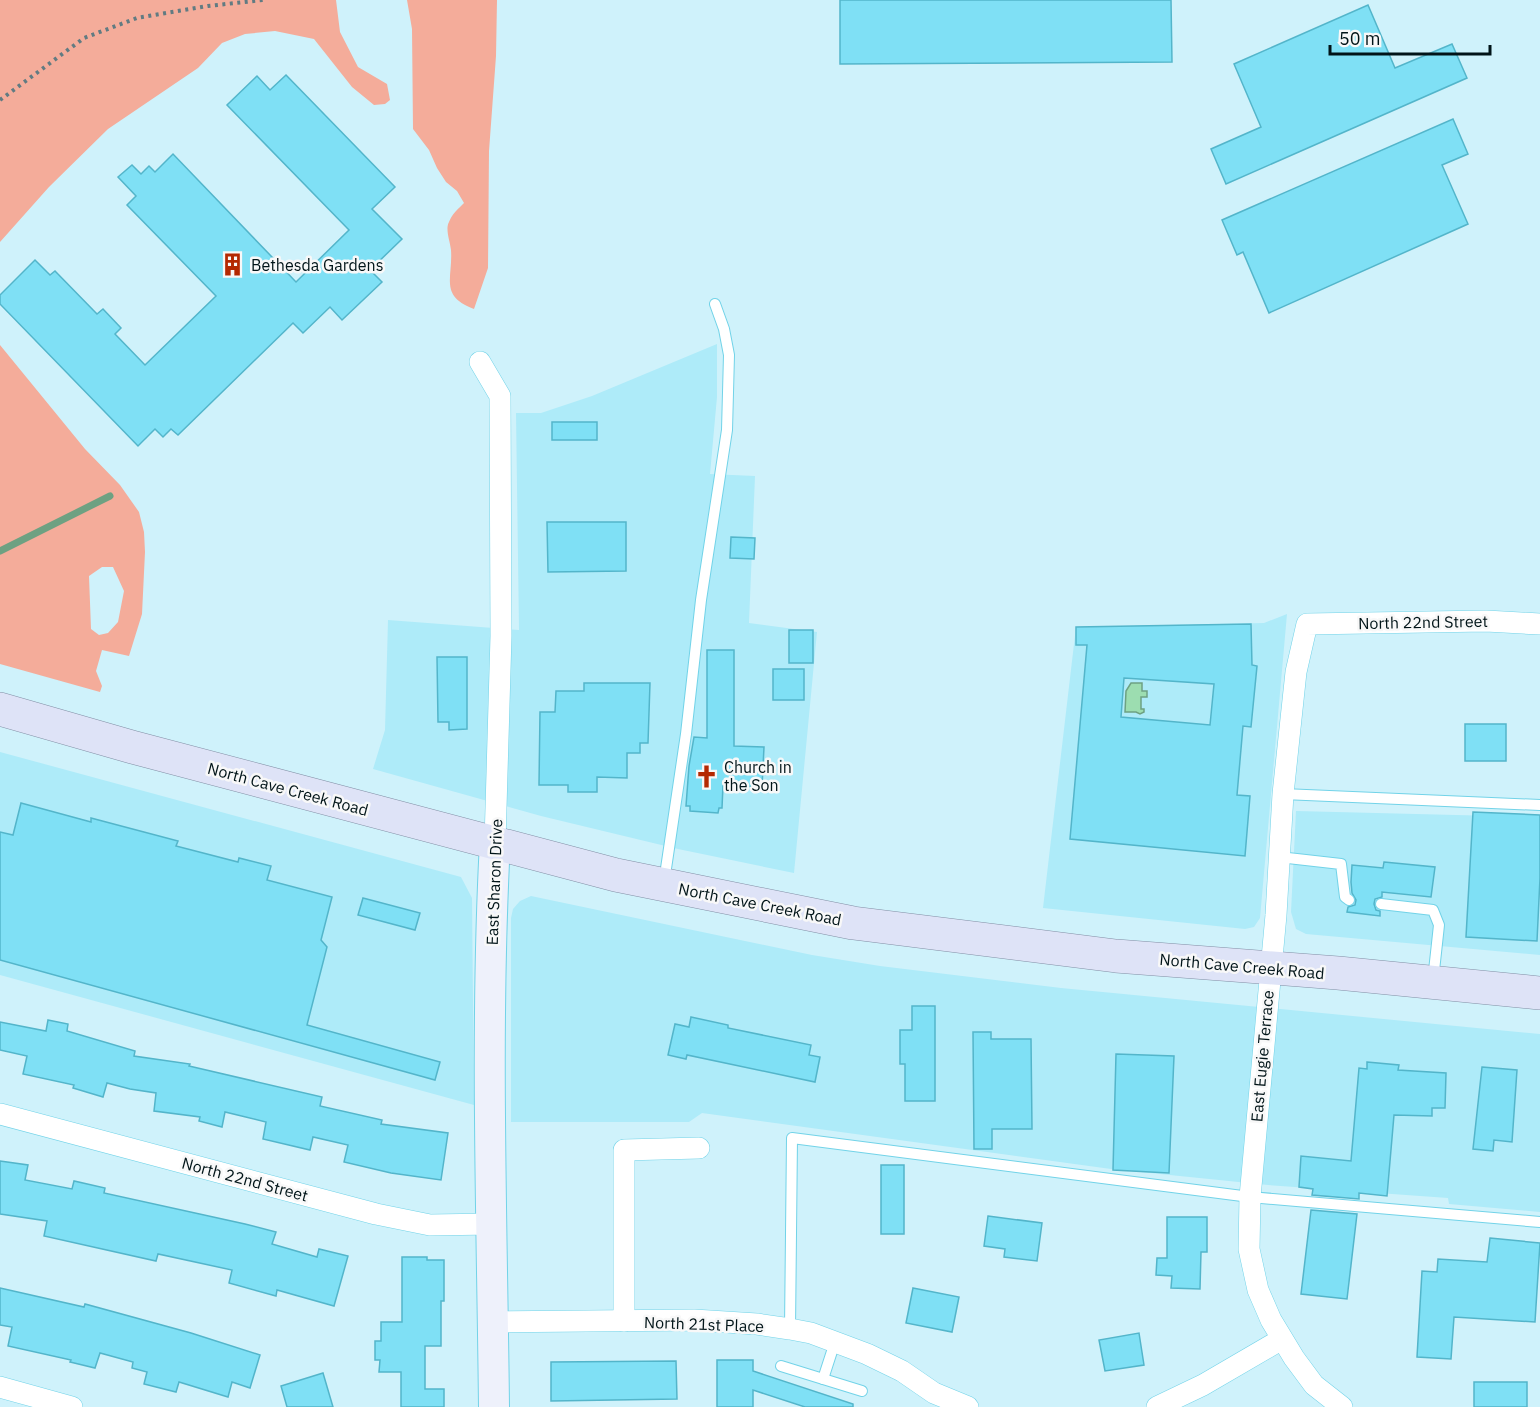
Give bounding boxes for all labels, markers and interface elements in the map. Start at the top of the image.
scale bar [1330,18,1490,56]
text: 50 m [1339,27,1381,50]
building icon: Bethesda Gardens [220,252,246,278]
place label: Bethesda Gardens [251,255,384,275]
street label: North 22nd Street [1358,611,1488,633]
place label: Church in the Son [724,757,792,795]
street label: North Cave Creek Road [205,758,371,820]
church icon: Church in the Son [693,763,719,789]
street label: East Sharon Drive [482,818,506,946]
street label: North Cave Creek Road [677,878,843,930]
street label: North Cave Creek Road [1159,949,1325,983]
street label: East Eugie Terrace [1246,989,1278,1123]
street label: North 22nd Street [180,1153,310,1205]
street label: North 21st Place [644,1312,765,1336]

